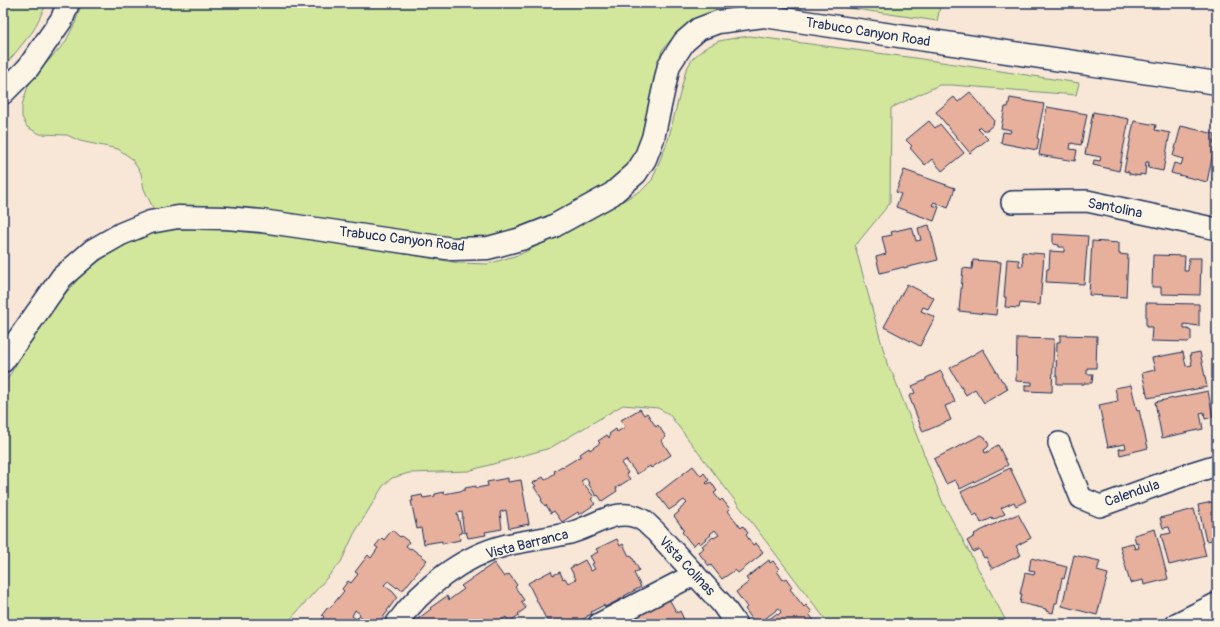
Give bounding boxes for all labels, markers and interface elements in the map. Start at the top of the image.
street label: Trabuco Canyon Road [804,14,932,50]
street label: Santolina [1086,194,1144,222]
street label: Trabuco Canyon Road [338,223,466,255]
street label: Calendula [1102,476,1162,510]
street label: Vista Barranca [484,526,570,562]
street label: Vista Colinas [655,533,719,600]

